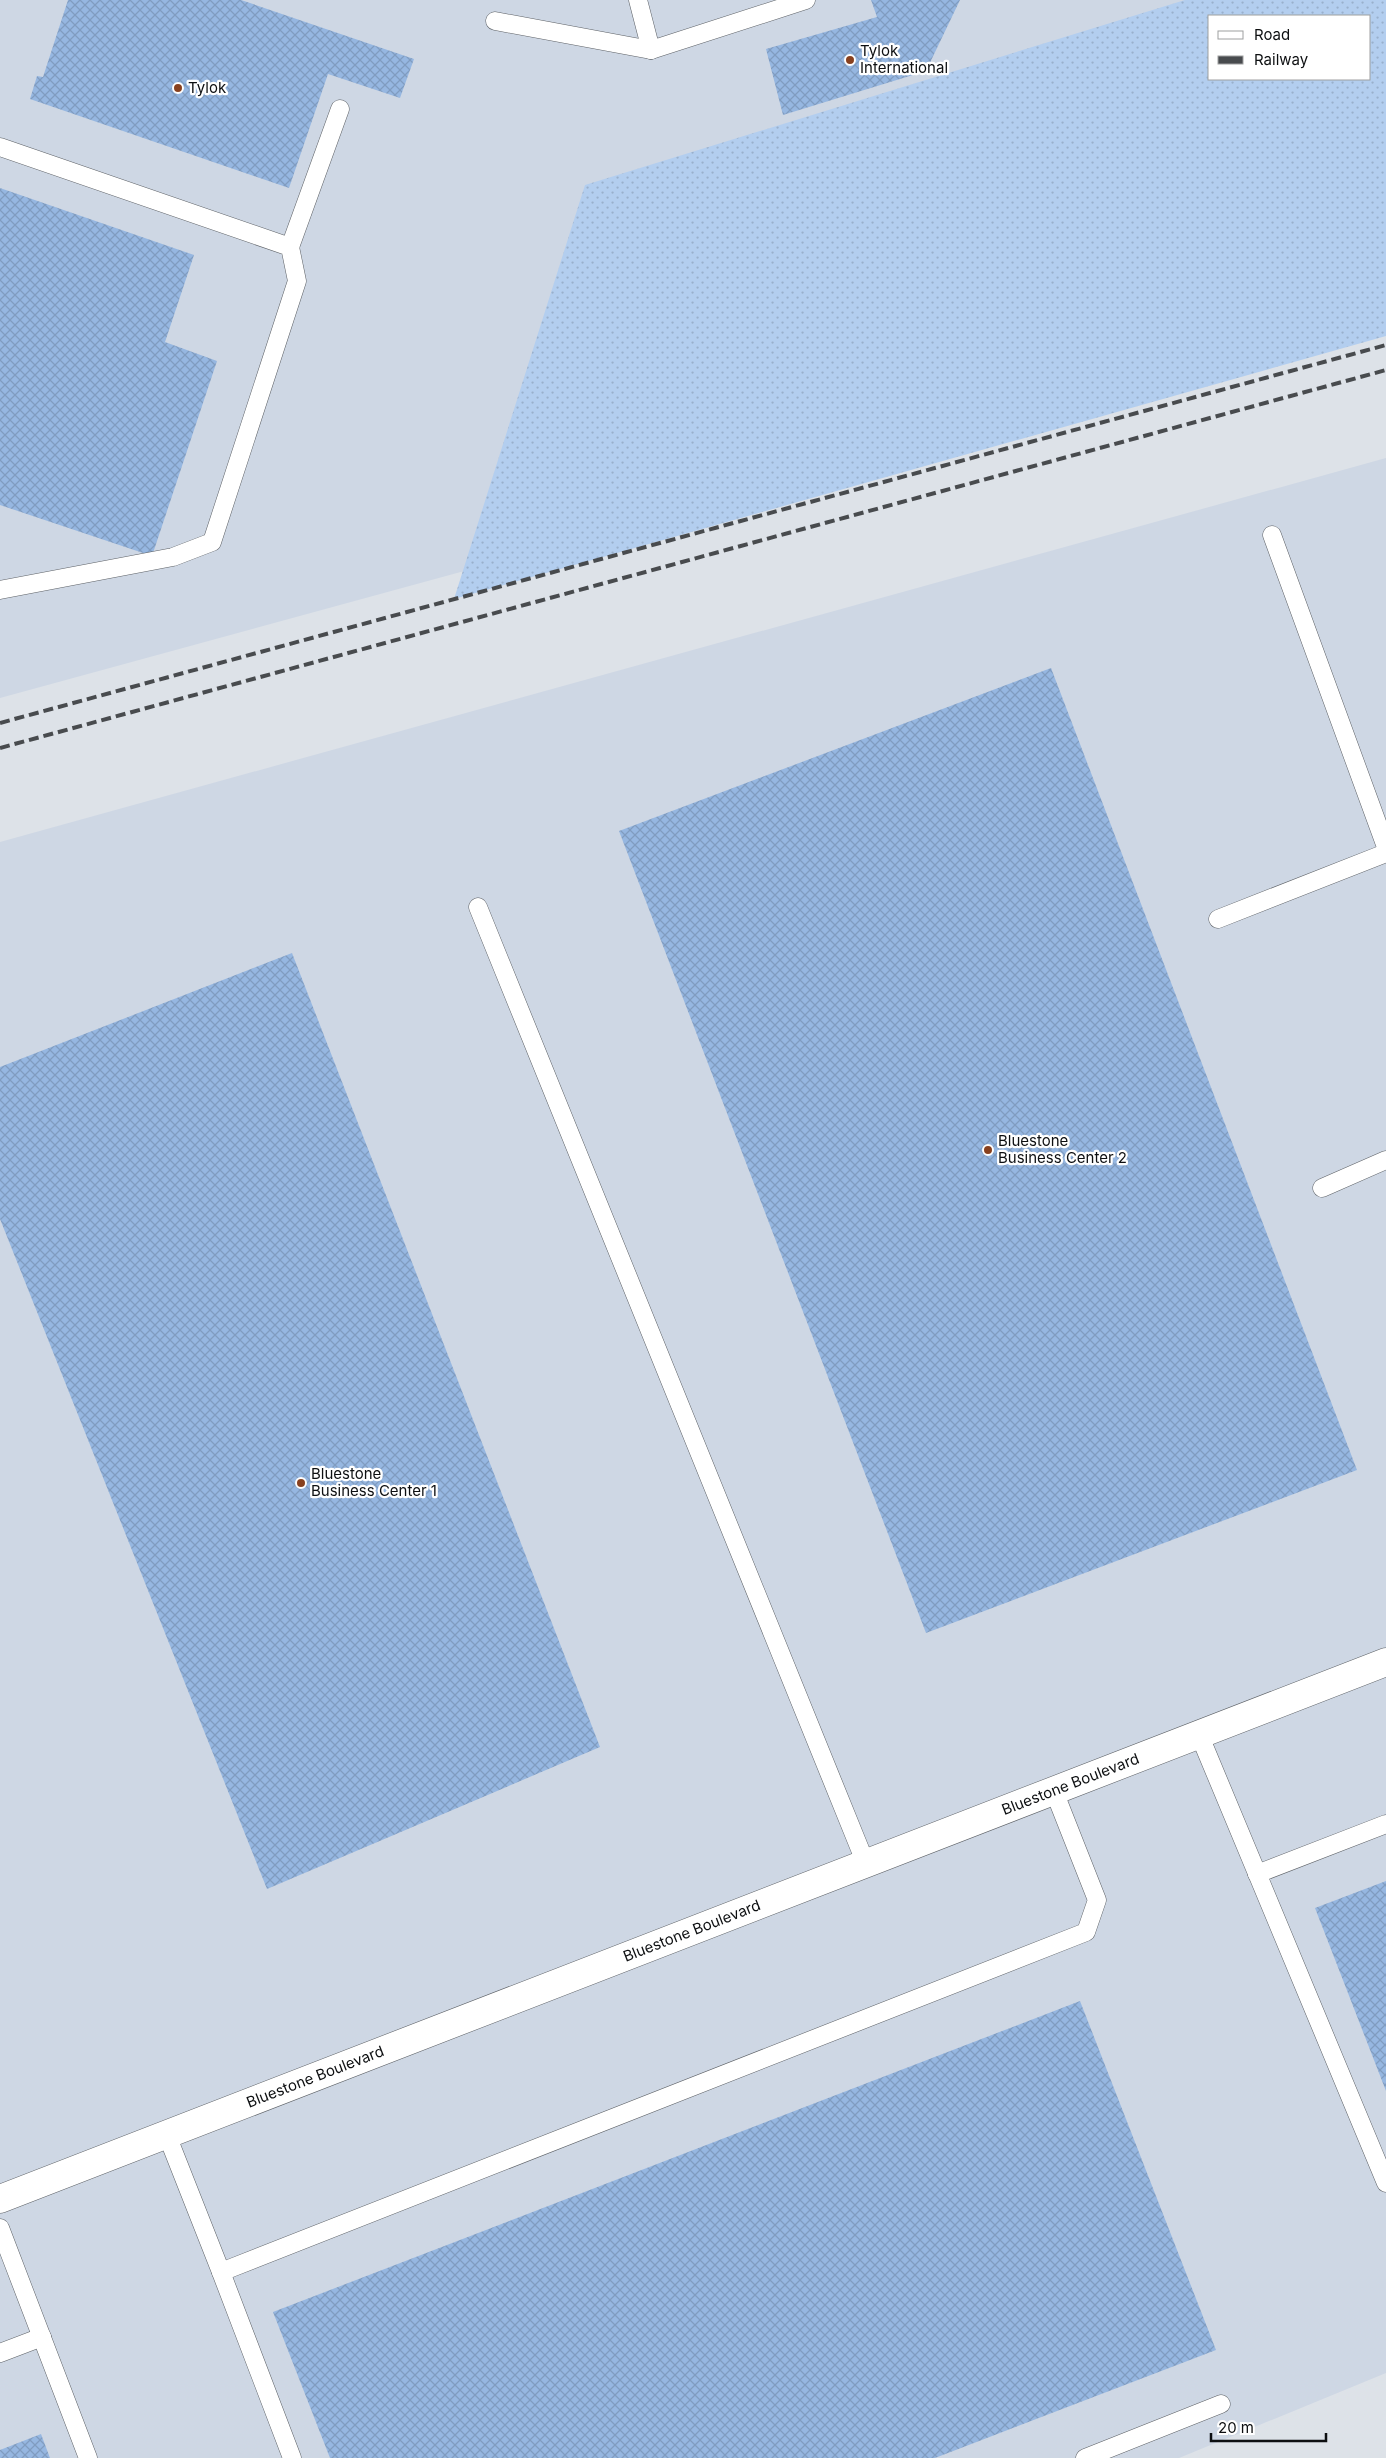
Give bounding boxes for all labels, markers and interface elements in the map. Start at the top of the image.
legend [1208,15,1371,80]
text: Road [1254,25,1290,44]
place label: Tylok International [860,41,948,77]
text: Railway [1254,50,1309,69]
marker: Tylok International [844,54,856,66]
place label: Tylok [188,78,227,97]
marker: Tylok [172,82,184,94]
place label: Bluestone Business Center 2 [998,1131,1127,1167]
marker: Bluestone Business Center 2 [982,1144,994,1156]
place label: Bluestone Business Center 1 [311,1464,437,1500]
marker: Bluestone Business Center 1 [295,1477,307,1489]
street label: Bluestone Boulevard [999,1749,1142,1819]
street label: Bluestone Boulevard [620,1895,763,1966]
street label: Bluestone Boulevard [244,2041,386,2112]
scale bar [1211,2410,1326,2442]
text: 20 m [1218,2418,1254,2437]

